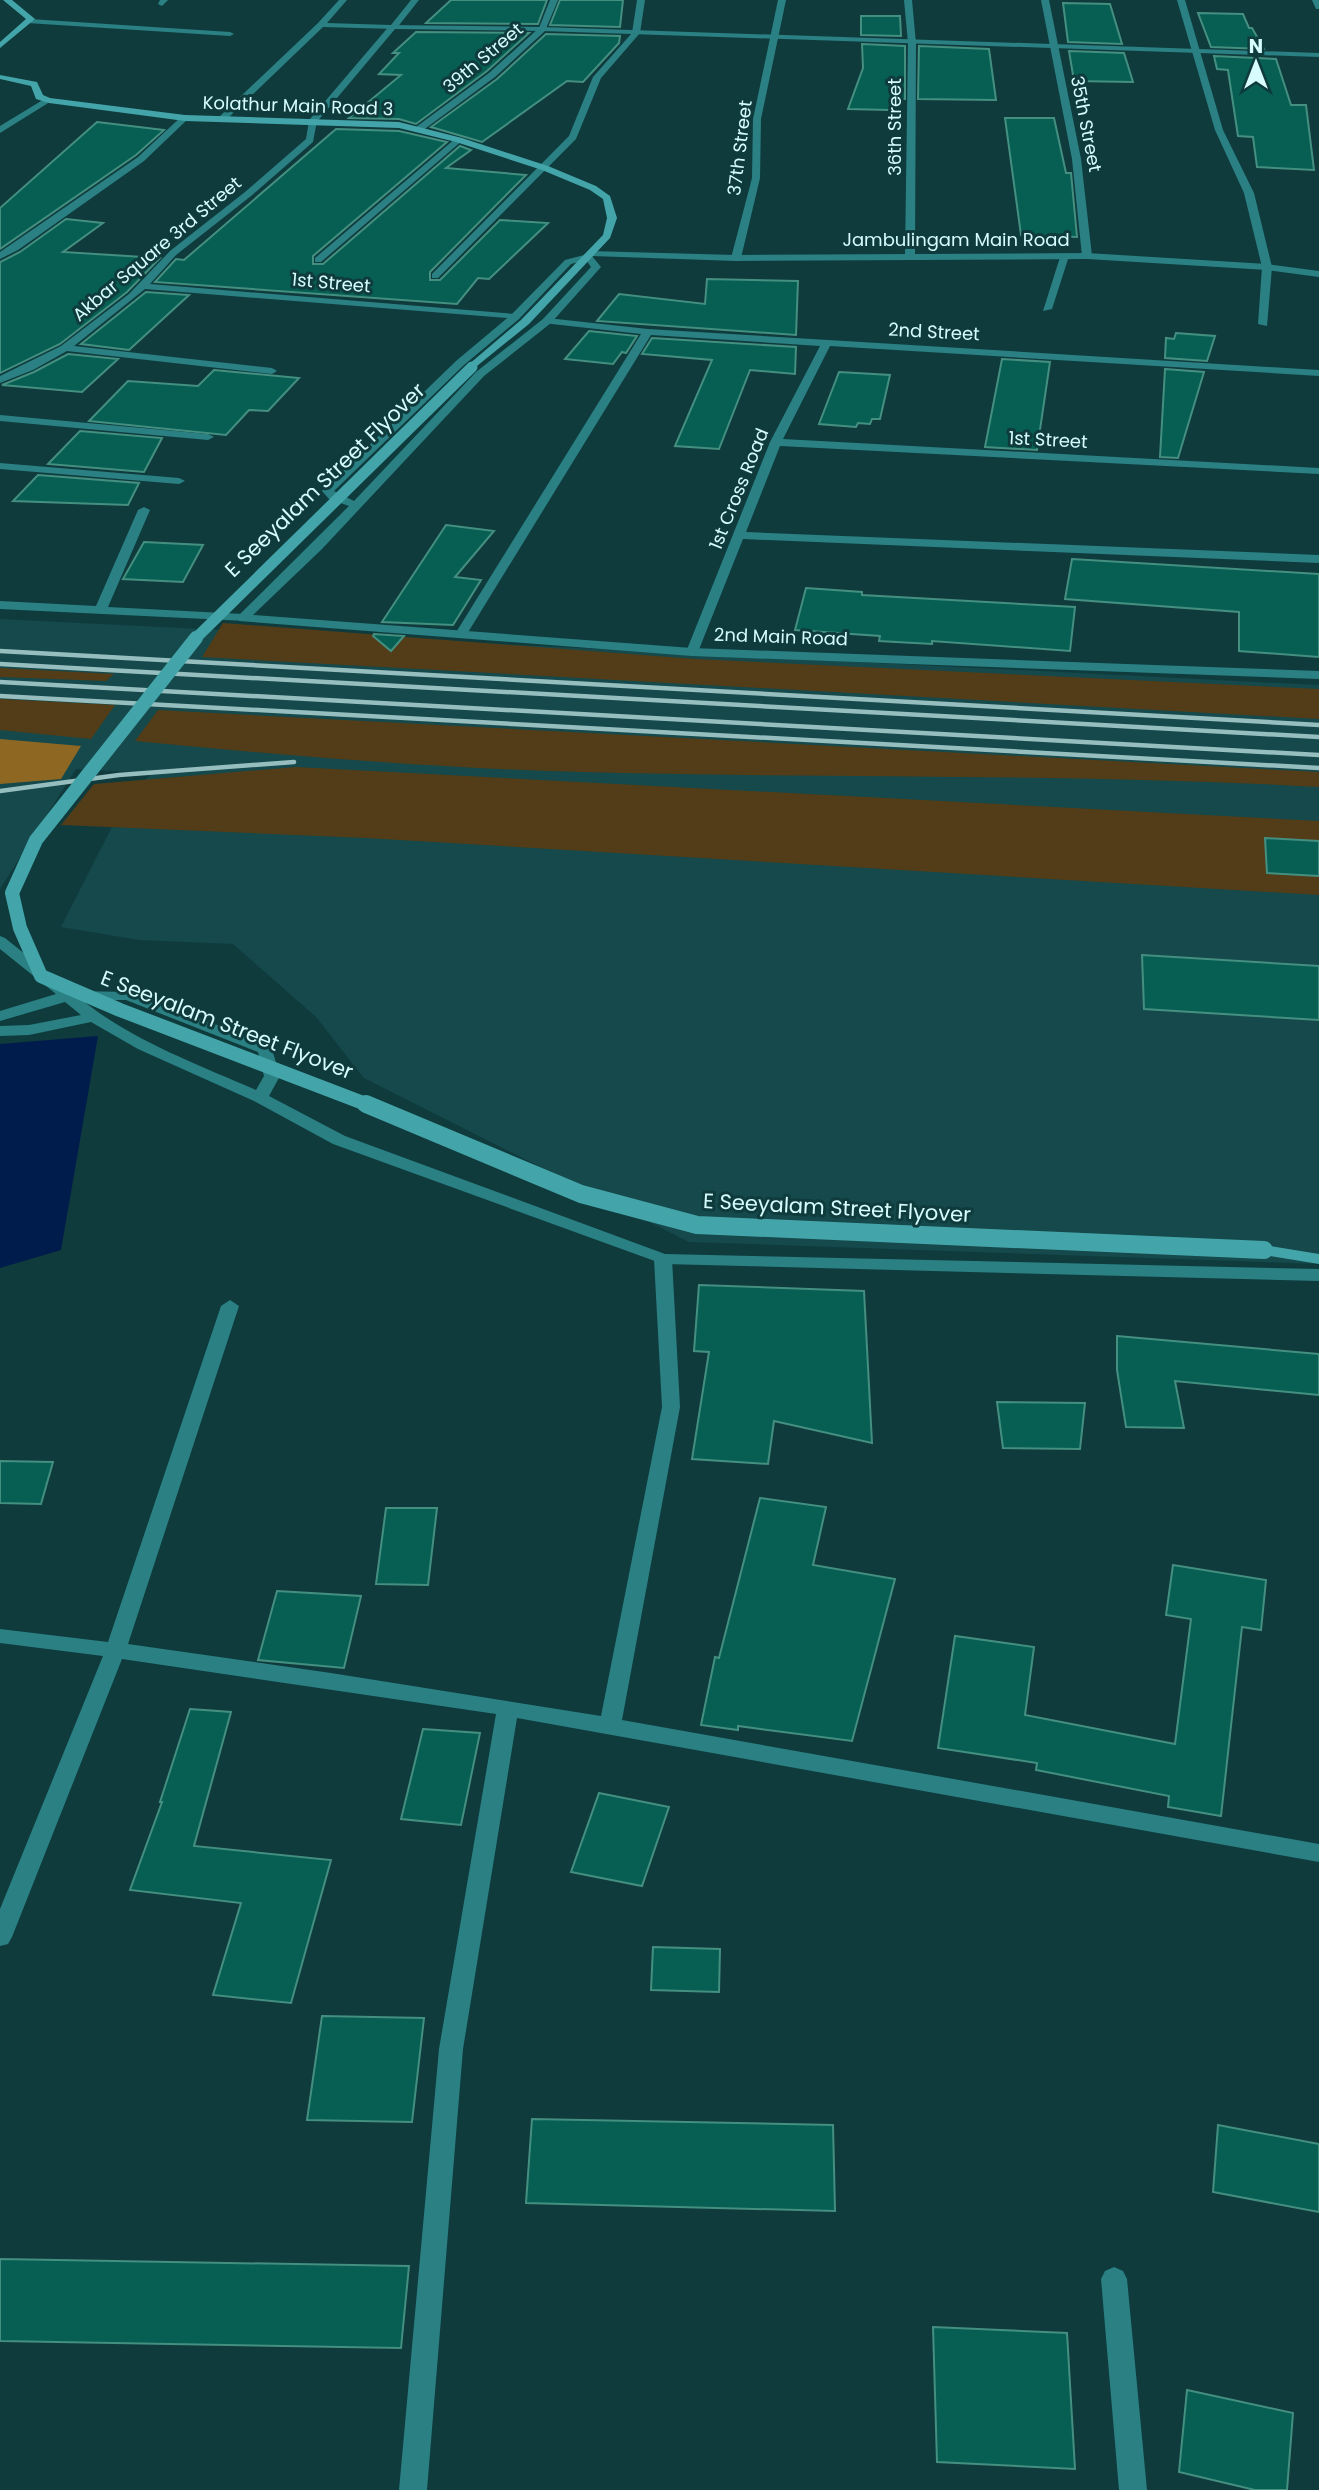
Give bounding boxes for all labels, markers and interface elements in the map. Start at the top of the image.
street label: 39th Street [437,17,528,99]
north arrow [1221,28,1291,98]
text: N [1249,33,1263,60]
street label: 35th Street [1065,74,1108,174]
street label: 36th Street [882,78,907,176]
street label: Kolathur Main Road 3 [202,90,394,121]
street label: 37th Street [721,99,758,197]
street label: Akbar Square 3rd Street [67,170,246,327]
street label: Jambulingam Main Road [842,227,1070,252]
street label: 1st Street [290,267,372,298]
street label: 2nd Street [888,317,980,346]
street label: E Seeyalam Street Flyover [218,376,431,583]
street label: 1st Cross Road [703,424,774,553]
street label: 1st Street [1008,425,1088,454]
street label: 2nd Main Road [714,622,848,651]
street label: E Seeyalam Street Flyover [97,963,358,1086]
street label: E Seeyalam Street Flyover [702,1186,972,1229]

